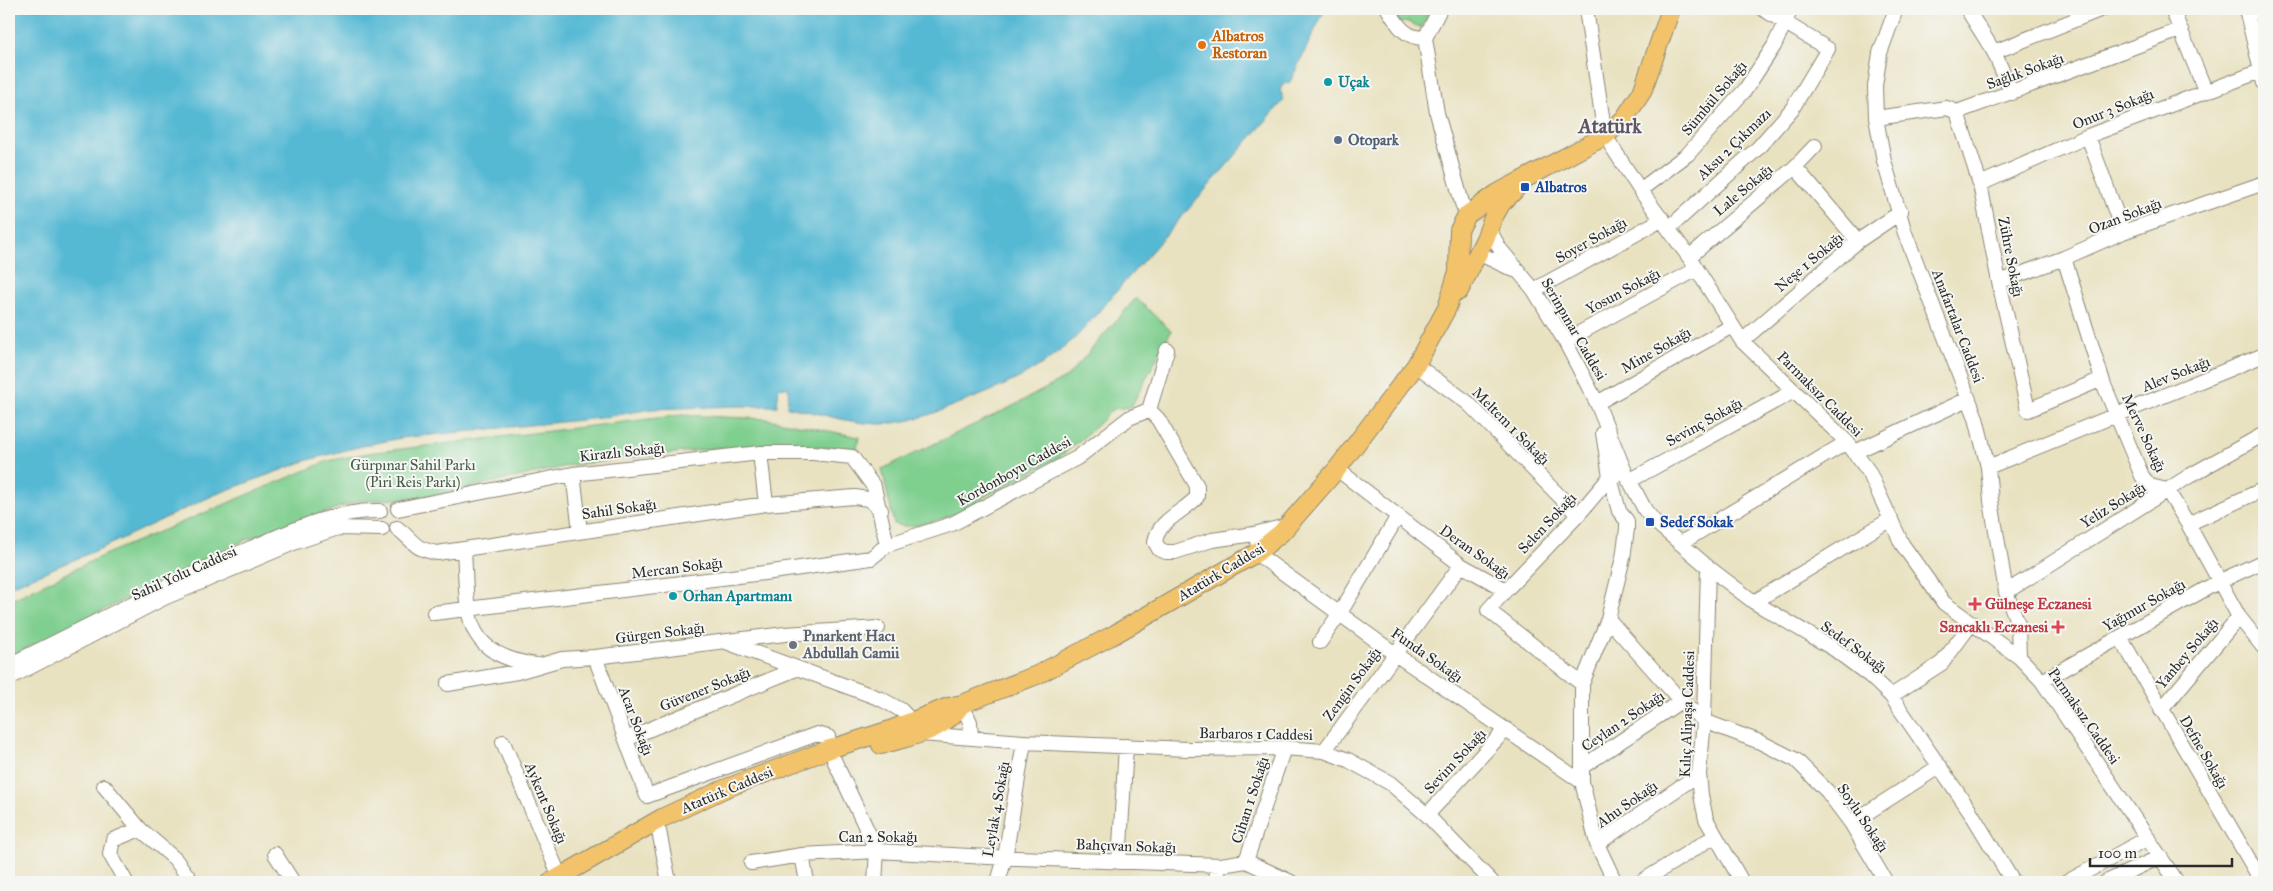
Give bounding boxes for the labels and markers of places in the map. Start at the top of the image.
place label: Albatros Restoran [1211,27,1268,62]
marker: Albatros Restoran [1196,39,1208,51]
place label: Uçak [1338,73,1371,92]
marker: Uçak [1322,76,1334,88]
place label: Otopark [1348,131,1400,150]
marker: Otopark [1332,134,1344,146]
place label: Albatros [1534,178,1587,196]
marker: Albatros [1519,181,1531,193]
place label: Sedef Sokak [1660,513,1734,531]
marker: Sedef Sokak [1644,516,1656,528]
place label: Orhan Apartmanı [683,587,793,606]
marker: Orhan Apartmanı [667,590,679,602]
place label: Gülneşe Eczanesi [1985,595,2093,614]
marker: Gülneşe Eczanesi [1969,598,1981,610]
place label: Sancaklı Eczanesi [1940,618,2049,636]
marker: Sancaklı Eczanesi [2052,621,2064,633]
place label: Pınarkent Hacı Abdullah Camii [802,627,900,662]
marker: Pınarkent Hacı Abdullah Camii [787,639,799,651]

